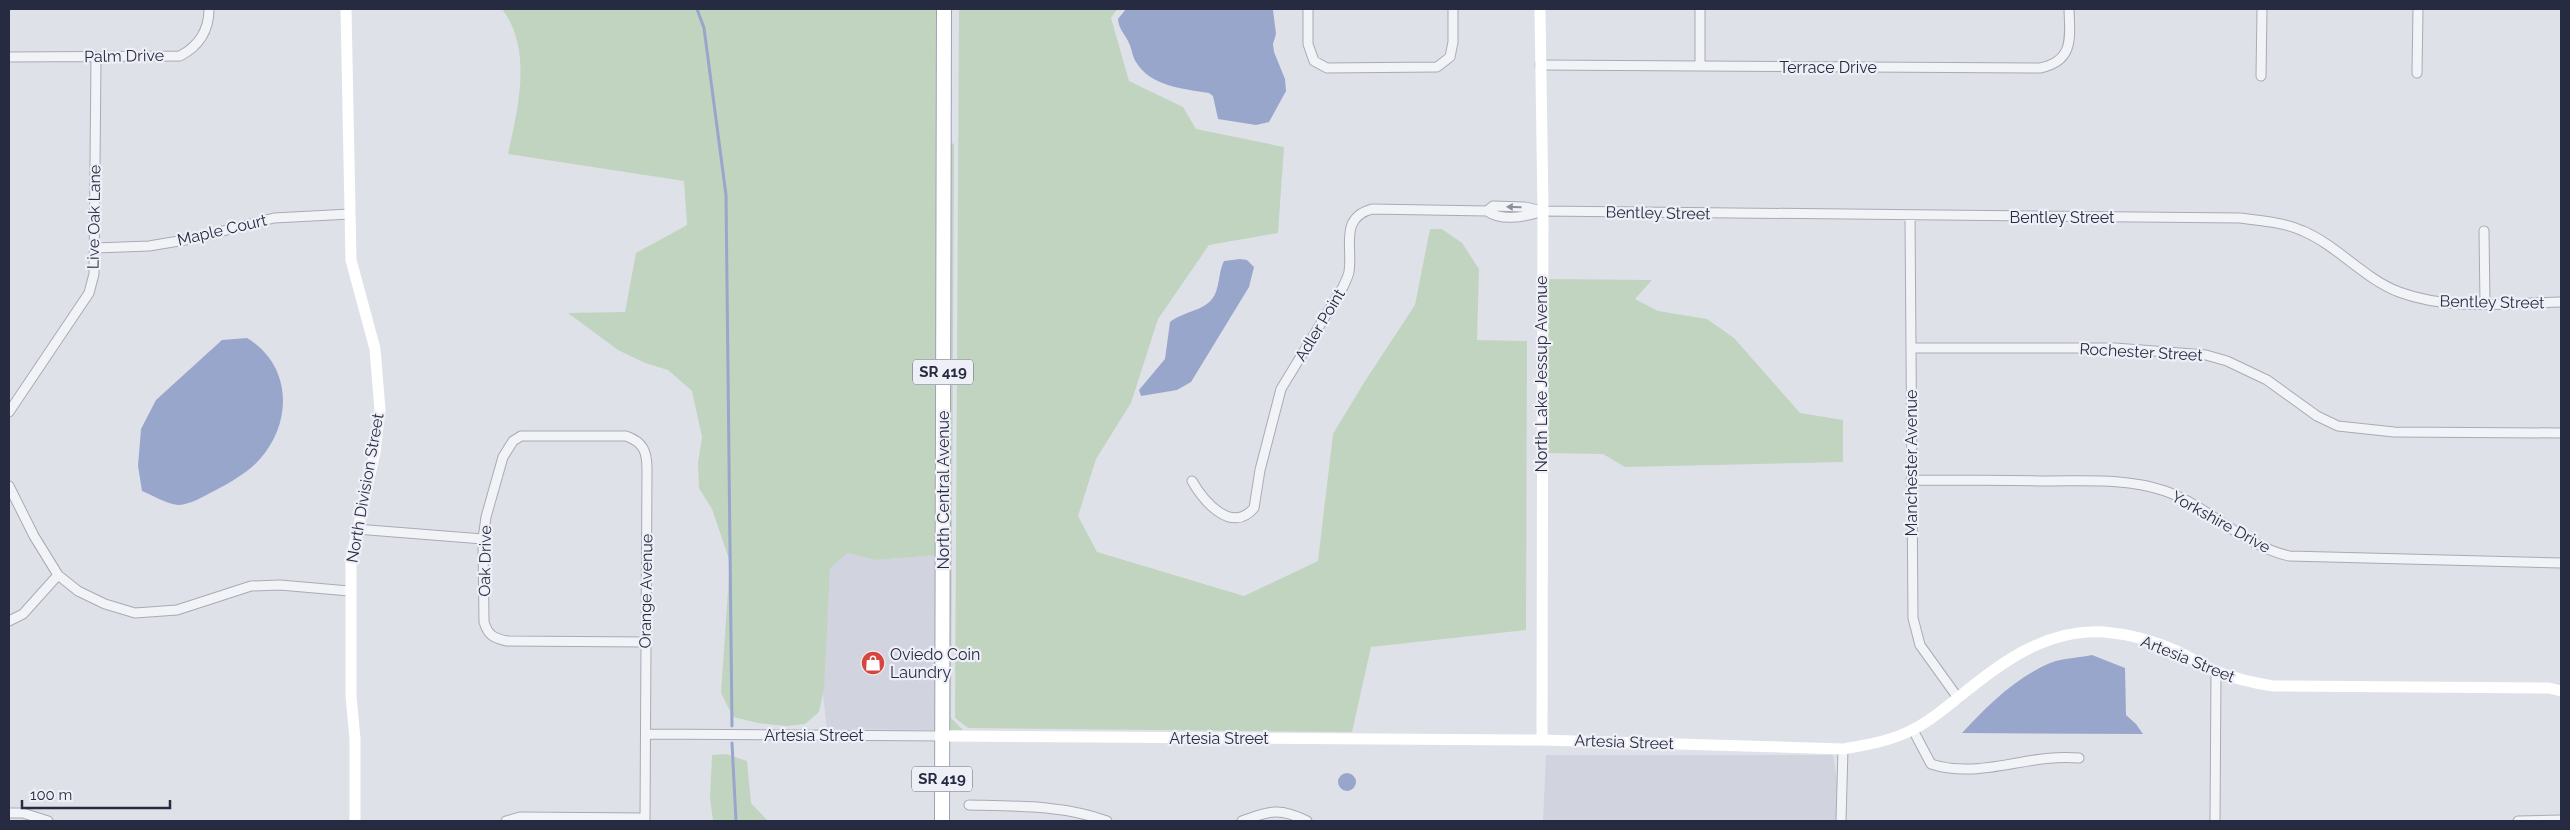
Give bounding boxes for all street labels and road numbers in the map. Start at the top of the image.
street label: Palm Drive [84,46,164,66]
street label: Terrace Drive [1779,58,1877,77]
street label: Live Oak Lane [84,165,104,269]
street label: Bentley Street [1605,203,1711,223]
street label: Bentley Street [2010,208,2115,227]
street label: Maple Court [175,210,269,250]
street label: North Lake Jessup Avenue [1532,276,1551,472]
street label: Adler Point [1291,285,1349,365]
street label: Bentley Street [2439,292,2545,312]
street label: Rochester Street [2079,339,2204,365]
road number: SR 419 [913,360,973,384]
street label: Manchester Avenue [1902,390,1921,536]
street label: North Division Street [342,411,388,564]
street label: North Central Avenue [934,411,953,570]
street label: Yorkshire Drive [2168,487,2274,557]
street label: Oak Drive [475,525,495,597]
street label: Orange Avenue [636,534,656,648]
street label: Artesia Street [2138,632,2238,687]
street label: Artesia Street [764,726,864,745]
street label: Artesia Street [1169,729,1269,748]
street label: Artesia Street [1574,731,1675,753]
road number: SR 419 [912,766,972,792]

